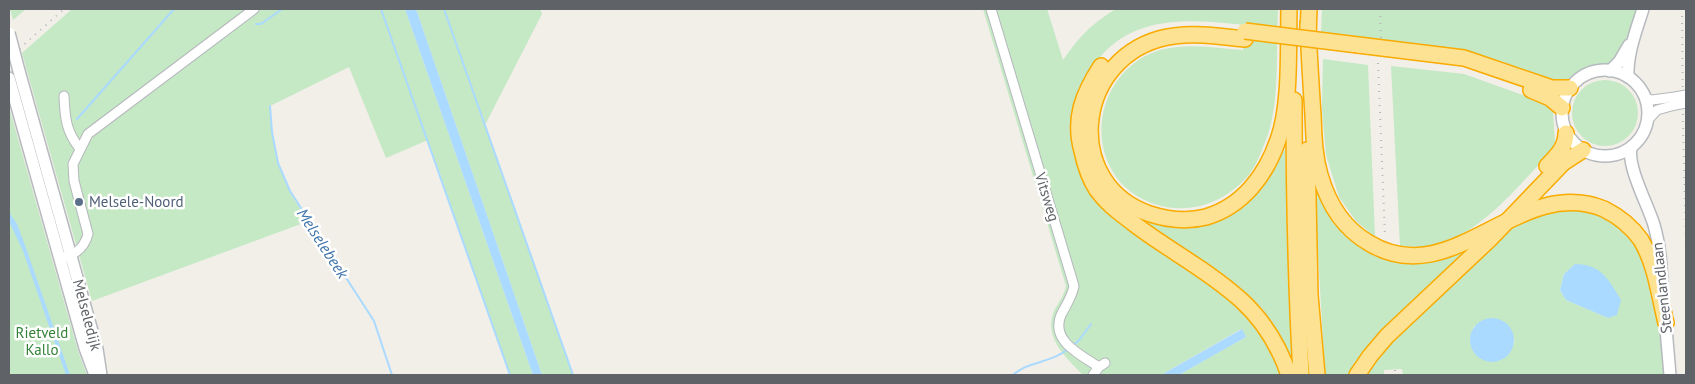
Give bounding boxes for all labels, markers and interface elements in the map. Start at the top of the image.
street label: Vitsweg [1031,169,1064,224]
place label: Melsele-Noord [89,192,184,211]
marker: Melsele-Noord [73,196,85,208]
water label: Melselebeek [293,204,354,283]
street label: Steenlandlaan [1647,241,1676,335]
street label: Melseledijk [69,277,106,353]
park label: Rietveld Kallo [16,323,68,359]

